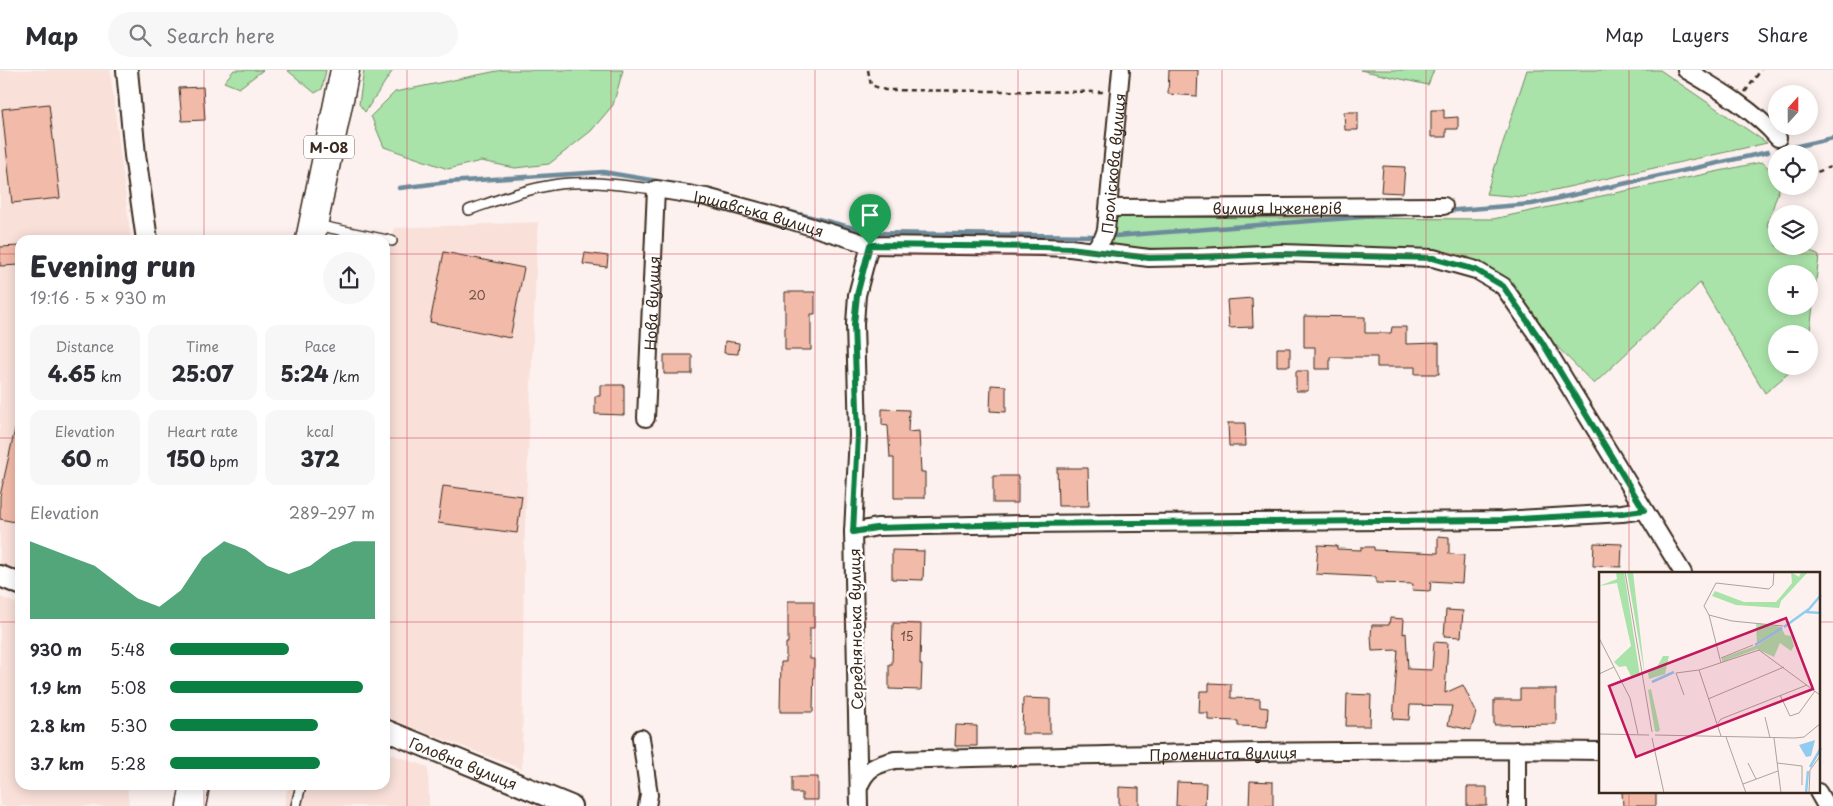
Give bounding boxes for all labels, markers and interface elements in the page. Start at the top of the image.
search box [108,12,458,57]
text: Map [25,17,78,53]
icon: search [126,21,154,49]
text: Search here [166,21,275,49]
text: Map [1605,21,1644,48]
text: Layers [1672,21,1729,48]
text: Share [1757,21,1808,48]
north arrow [1768,85,1818,135]
map controls [1768,85,1818,375]
street label: Проліскова вулиця [1094,92,1130,235]
road number: М-08 [304,136,354,158]
button: locate [1768,145,1818,195]
street label: Іршавська вулиця [692,184,827,242]
pin [849,194,891,245]
street label: вулиця Інженерів [1212,195,1342,219]
icon: arrive [856,201,884,229]
button: layers [1768,205,1818,255]
text: Evening run [30,244,196,287]
button: share [323,252,375,304]
street label: Нова вулиця [637,255,665,351]
button: + [1768,265,1818,315]
text: 19:16 · 5 × 930 m [30,285,166,309]
house number: 20 [468,286,486,304]
button: − [1768,325,1818,375]
text: Distance [55,336,114,357]
text: Time [186,336,219,357]
text: Pace [304,336,336,357]
text: 4.65 [48,357,96,389]
text: 25:07 [172,357,233,389]
text: 5:24 [280,357,328,389]
text: km [96,366,122,387]
text: /km [328,366,360,387]
text: Elevation [55,421,115,442]
text: Heart rate [167,421,238,442]
text: kcal [306,421,334,442]
text: 60 [61,442,91,474]
text: 150 [166,442,205,474]
text: 372 [301,442,340,474]
text: m [91,451,109,472]
text: bpm [205,451,239,472]
text: Elevation [30,500,99,524]
text: 289–297 m [289,500,375,524]
street label: Середнянська вулиця [842,548,868,710]
inset map [1599,572,1820,794]
house number: 15 [900,627,914,645]
text: 930 m [30,637,82,661]
text: 5:48 [110,637,145,661]
text: 1.9 km [30,675,82,699]
text: 5:08 [110,675,147,699]
text: 2.8 km [30,713,85,737]
text: 5:30 [110,713,147,737]
street label: Головна вулиця [406,730,521,795]
street label: Промениста вулиця [1149,740,1298,765]
text: 3.7 km [30,751,84,775]
text: 5:28 [110,751,146,775]

